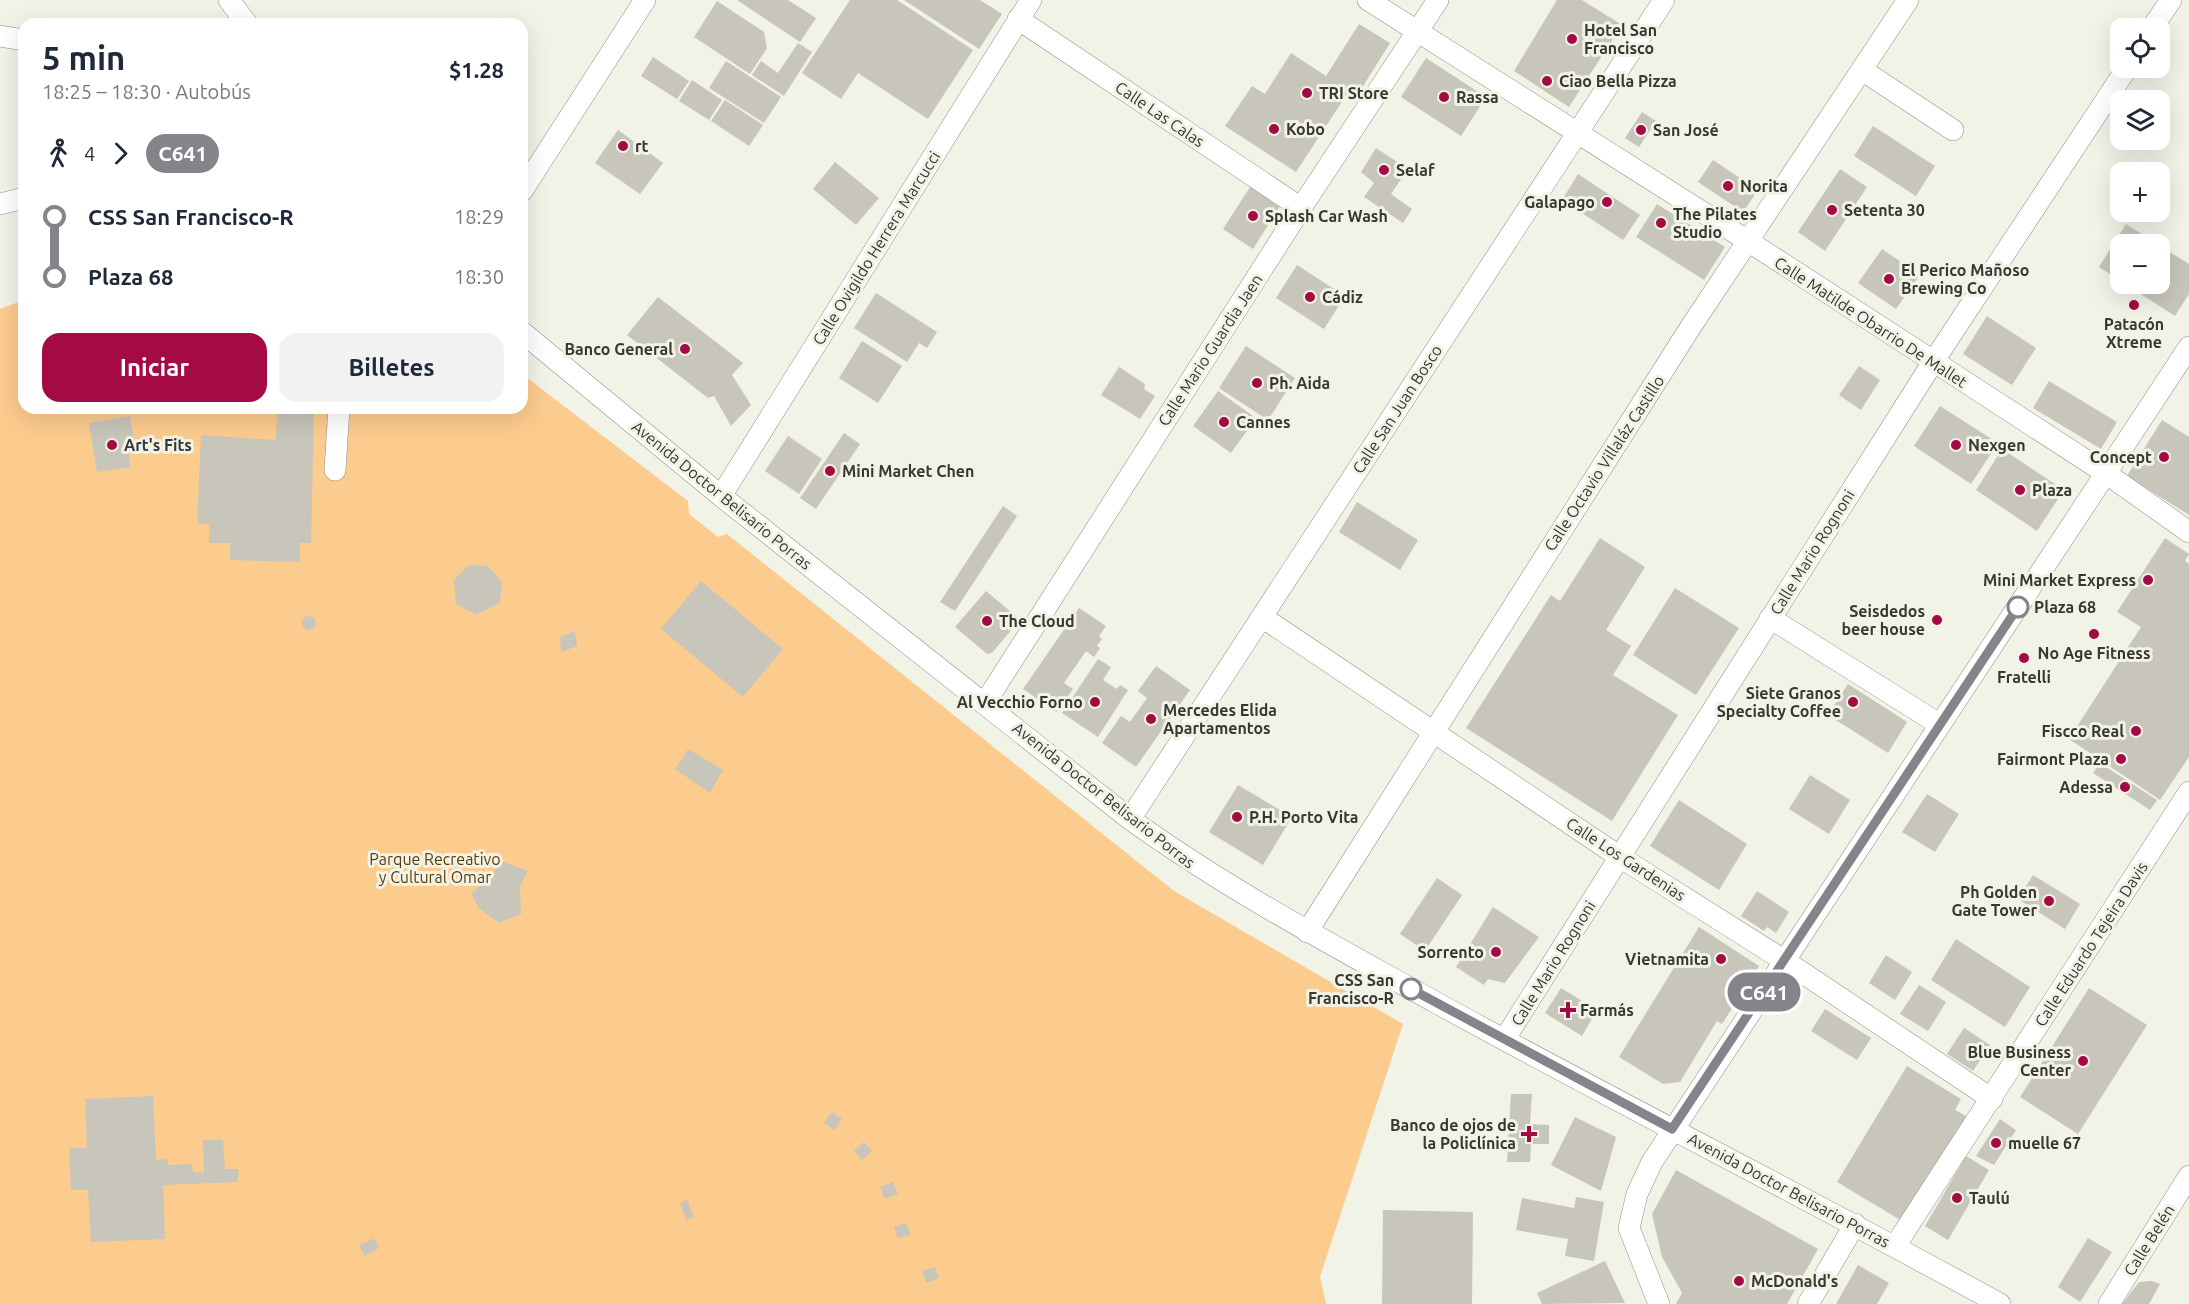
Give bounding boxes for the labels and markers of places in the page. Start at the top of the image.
place label: Hotel San Francisco [1584,21,1657,57]
marker: Hotel San Francisco [1565,32,1579,46]
place label: Ciao Bella Pizza [1559,72,1677,90]
marker: Ciao Bella Pizza [1540,74,1554,88]
place label: TRI Store [1319,84,1389,102]
marker: TRI Store [1300,86,1314,100]
place label: Rassa [1456,88,1499,106]
marker: Rassa [1437,90,1451,104]
place label: Kobo [1286,120,1325,138]
place label: San José [1653,121,1719,139]
marker: Kobo [1267,122,1281,136]
marker: San José [1634,123,1648,137]
place label: rt [635,137,649,155]
marker: rt [616,139,630,153]
place label: Selaf [1396,161,1435,179]
marker: Selaf [1377,163,1391,177]
place label: Norita [1740,177,1788,195]
marker: Norita [1721,179,1735,193]
place label: Galapago [1524,193,1595,211]
marker: Galapago [1600,195,1614,209]
place label: Setenta 30 [1844,201,1925,219]
marker: Setenta 30 [1825,203,1839,217]
place label: The Pilates Studio [1673,205,1757,241]
place label: Splash Car Wash [1265,207,1388,225]
marker: Splash Car Wash [1246,209,1260,223]
marker: The Pilates Studio [1654,216,1668,230]
place label: El Perico Mañoso Brewing Co [1901,261,2029,297]
marker: El Perico Mañoso Brewing Co [1882,272,1896,286]
place label: Cádiz [1322,288,1363,306]
marker: Cádiz [1303,290,1317,304]
marker: Patacón Xtreme [2127,298,2141,312]
place label: Patacón Xtreme [2104,315,2164,351]
place label: Banco General [565,340,673,358]
marker: Banco General [678,342,692,356]
place label: Ph. Aida [1269,374,1330,392]
marker: Ph. Aida [1250,376,1264,390]
place label: Cannes [1236,413,1291,431]
marker: Cannes [1217,415,1231,429]
place label: Art's Fits [124,436,192,454]
place label: Nexgen [1968,436,2026,454]
marker: Art's Fits [105,438,119,452]
marker: Nexgen [1949,438,1963,452]
place label: Concept [2090,448,2152,466]
marker: Concept [2157,450,2171,464]
place label: Mini Market Chen [842,462,974,480]
marker: Mini Market Chen [823,464,837,478]
place label: Plaza [2032,481,2072,499]
marker: Plaza [2013,483,2027,497]
place label: Mini Market Express [1983,571,2136,589]
marker: Mini Market Express [2141,573,2155,587]
marker: Plaza 68 [2007,596,2029,618]
place label: Plaza 68 [2034,598,2096,616]
place label: Seisdedos beer house [1841,602,1925,638]
place label: The Cloud [999,612,1075,630]
marker: Seisdedos beer house [1930,613,1944,627]
marker: The Cloud [980,614,994,628]
marker: No Age Fitness [2087,627,2101,641]
place label: No Age Fitness [2038,644,2150,662]
marker: Fratelli [2017,651,2031,665]
place label: Fratelli [1997,668,2051,686]
place label: Siete Granos Specialty Coffee [1717,684,1841,720]
place label: Al Vecchio Forno [957,693,1083,711]
marker: Al Vecchio Forno [1088,695,1102,709]
marker: Siete Granos Specialty Coffee [1846,695,1860,709]
place label: Mercedes Elida Apartamentos [1163,701,1277,737]
marker: Mercedes Elida Apartamentos [1144,712,1158,726]
place label: Fiscco Real [2042,722,2124,740]
marker: Fiscco Real [2129,724,2143,738]
place label: Fairmont Plaza [1997,750,2109,768]
marker: Fairmont Plaza [2114,752,2128,766]
place label: Adessa [2059,778,2113,796]
marker: Adessa [2118,780,2132,794]
place label: P.H. Porto Vita [1249,808,1359,826]
marker: P.H. Porto Vita [1230,810,1244,824]
place label: Ph Golden Gate Tower [1951,883,2037,919]
marker: Ph Golden Gate Tower [2042,894,2056,908]
place label: Sorrento [1417,943,1484,961]
marker: Sorrento [1489,945,1503,959]
place label: Vietnamita [1625,950,1709,968]
marker: Vietnamita [1714,952,1728,966]
place label: CSS San Francisco-R [1308,971,1395,1007]
marker: CSS San Francisco-R [1400,978,1422,1000]
place label: Farmás [1580,1001,1634,1019]
marker: Farmás [1561,1003,1575,1017]
place label: Blue Business Center [1968,1043,2071,1079]
marker: Blue Business Center [2076,1054,2090,1068]
place label: Banco de ojos de la Policlínica [1390,1116,1516,1152]
marker: Banco de ojos de la Policlínica [1520,1125,1538,1143]
place label: muelle 67 [2008,1134,2081,1152]
marker: muelle 67 [1989,1136,2003,1150]
place label: Taulú [1969,1189,2010,1207]
marker: Taulú [1950,1191,1964,1205]
place label: McDonald's [1751,1272,1838,1290]
marker: McDonald's [1732,1274,1746,1288]

